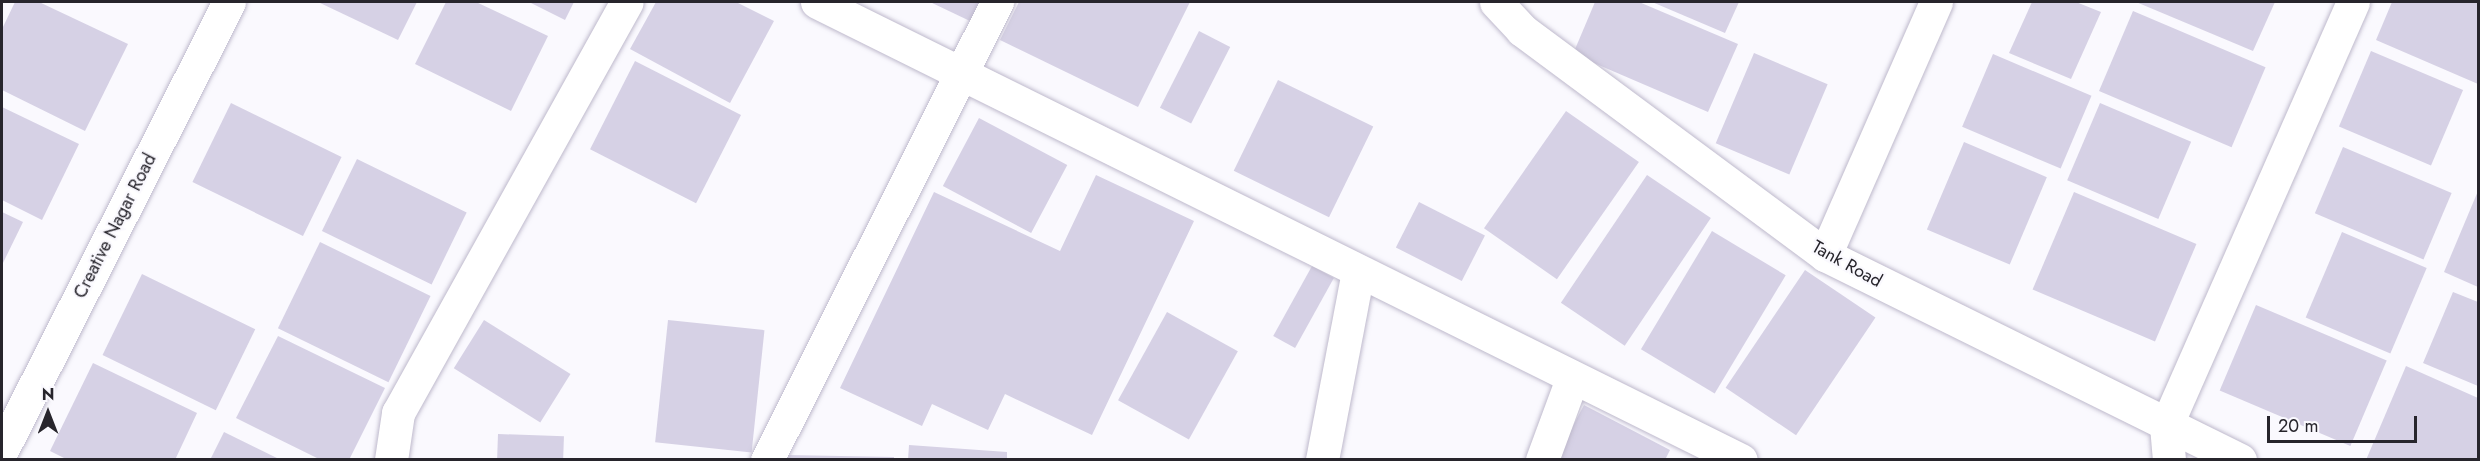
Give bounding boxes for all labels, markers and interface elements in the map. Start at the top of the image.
street label: Creative Nagar Road [69,150,161,302]
street label: Tank Road [1808,236,1886,292]
north arrow [18,383,78,443]
text: N [42,383,54,406]
scale bar [2270,404,2420,442]
text: 20 m [2278,413,2318,439]

